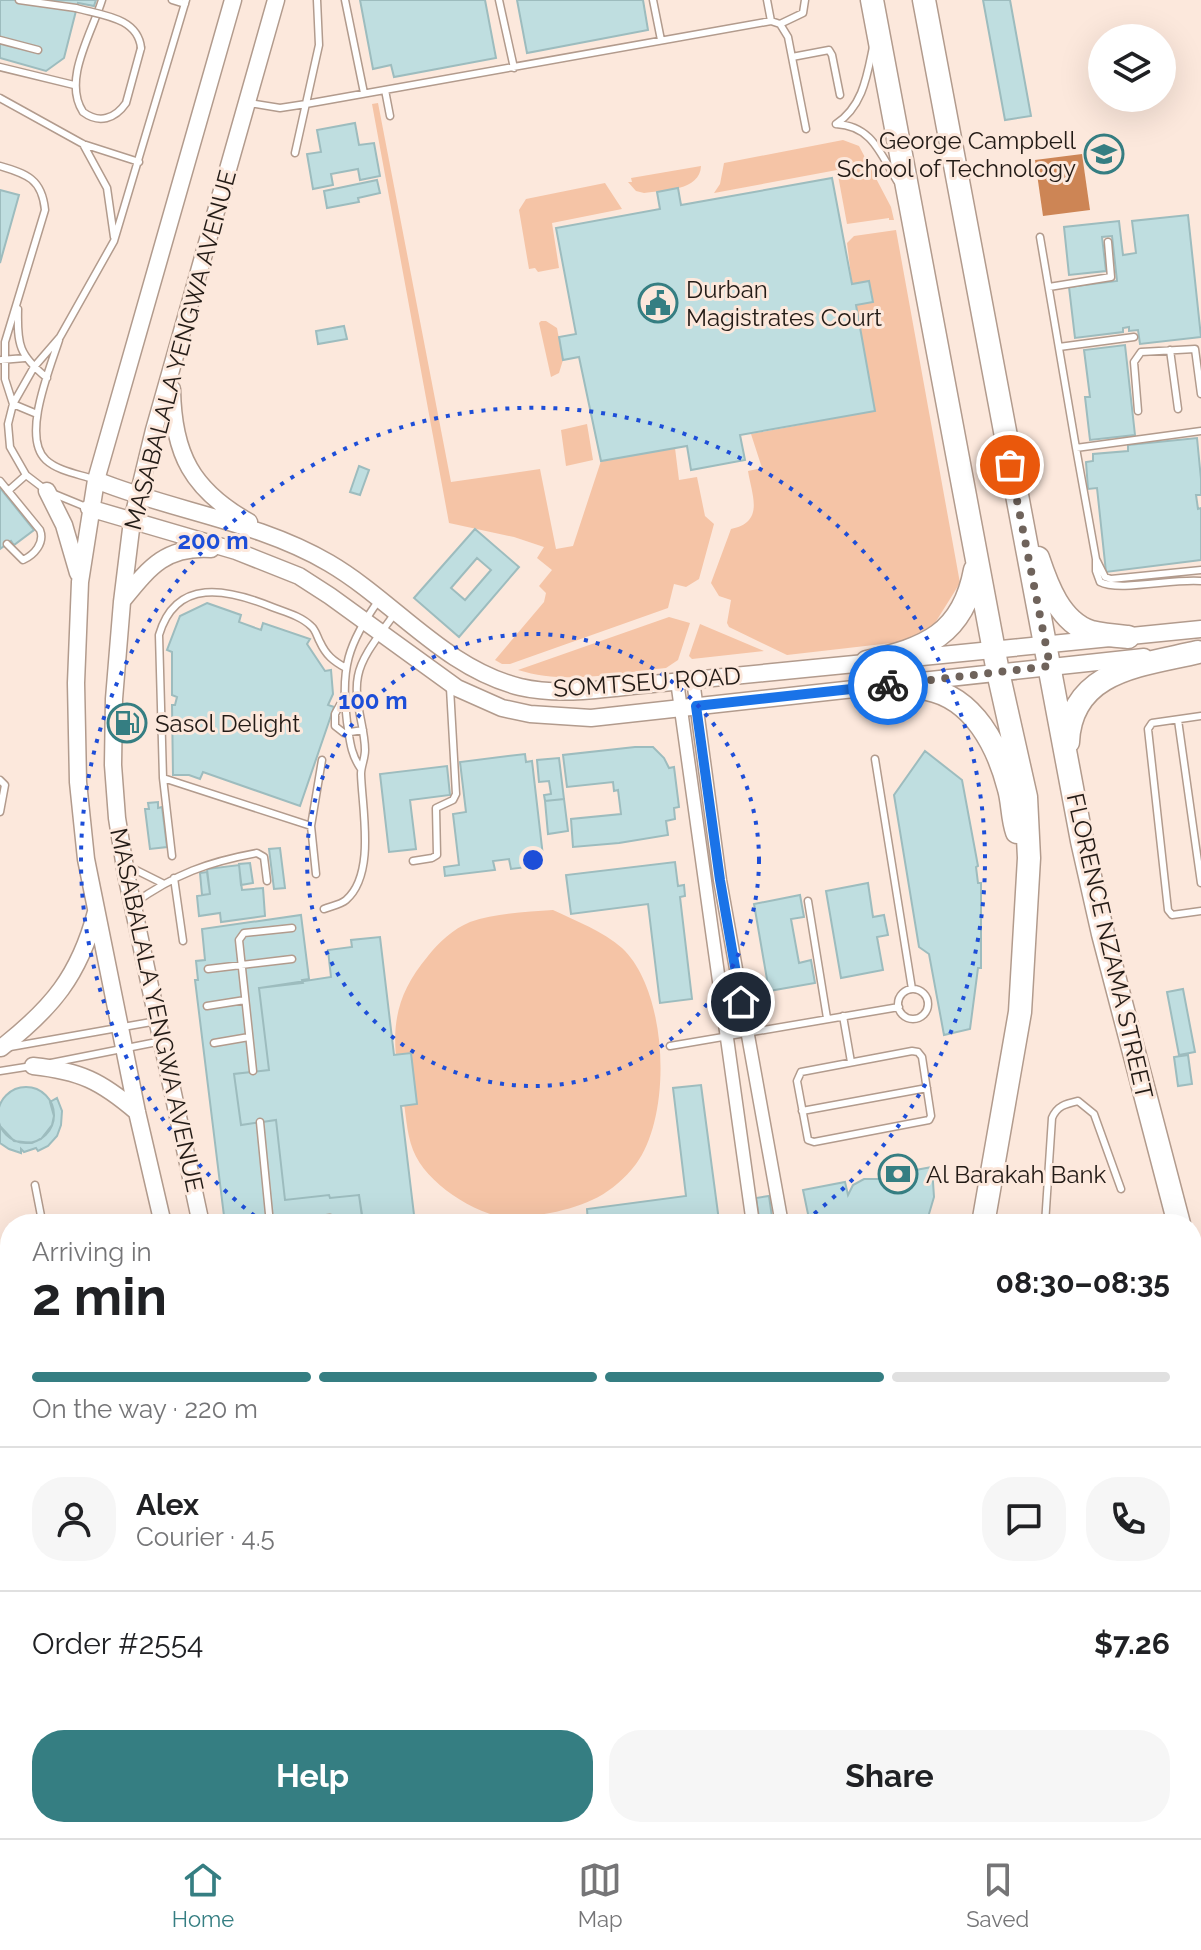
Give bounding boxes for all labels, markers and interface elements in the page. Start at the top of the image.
map controls [1088,24,1176,112]
button: layers [1088,24,1176,112]
place label: George Campbell School of Technology [837,126,1076,183]
school or university icon: George Campbell School of Technology [1083,133,1125,175]
street label: MASABALALA YENGWA AVENUE [118,167,242,533]
place label: Durban Magistrates Court [686,275,882,332]
public building icon: Durban Magistrates Court [637,282,679,324]
pin [976,431,1044,499]
icon: bag [988,443,1032,487]
text: 200 m [177,526,249,555]
courier [848,645,928,725]
street label: SOMTSEU ROAD [552,661,742,703]
icon: bike [866,663,910,707]
text: 100 m [338,686,408,715]
fuel station icon: Sasol Delight [106,702,148,744]
place label: Sasol Delight [155,709,300,738]
street label: FLORENCE NZAMA STREET [1061,790,1159,1102]
street label: MASABALALA YENGWA AVENUE [104,825,210,1195]
centre of rings [519,846,547,874]
pin [707,968,775,1036]
icon: home [719,980,763,1024]
bank icon: Al Barakah Bank [877,1153,919,1195]
place label: Al Barakah Bank [926,1160,1107,1189]
text: Arriving in [32,1237,152,1267]
text: 08:30–08:35 [995,1265,1170,1300]
text: 2 min [32,1266,167,1327]
text: On the way · 220 m [32,1394,258,1424]
button: person [32,1477,116,1561]
button: chat [982,1477,1066,1561]
button: phone [1086,1477,1170,1561]
text: Alex [136,1487,199,1522]
text: Courier · 4.5 [136,1522,275,1552]
text: Order #2554 [32,1626,203,1661]
text: $7.26 [1094,1626,1170,1661]
button: Help [32,1730,593,1822]
button: Share [609,1730,1170,1822]
tab: Home [172,1858,234,1932]
tab: Map [578,1858,623,1932]
tab: Saved [966,1858,1029,1932]

